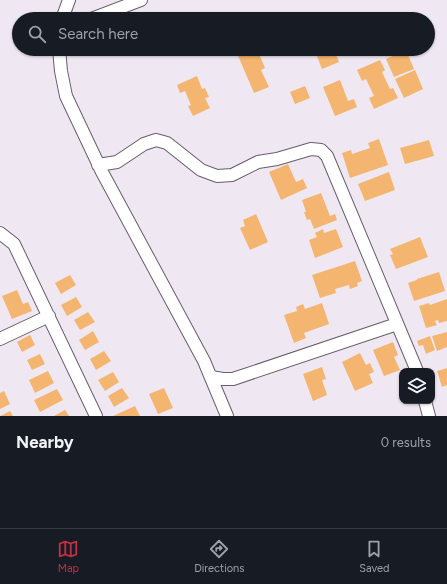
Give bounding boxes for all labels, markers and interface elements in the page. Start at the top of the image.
search box [12,12,435,56]
icon: search [26,23,48,45]
text: Search here [58,25,138,43]
map controls [399,368,435,404]
button: layers [399,368,435,404]
text: Nearby [16,432,74,452]
text: 0 results [381,435,431,450]
tab: Map [57,538,79,575]
tab: Directions [194,538,244,575]
tab: Saved [359,538,390,575]

